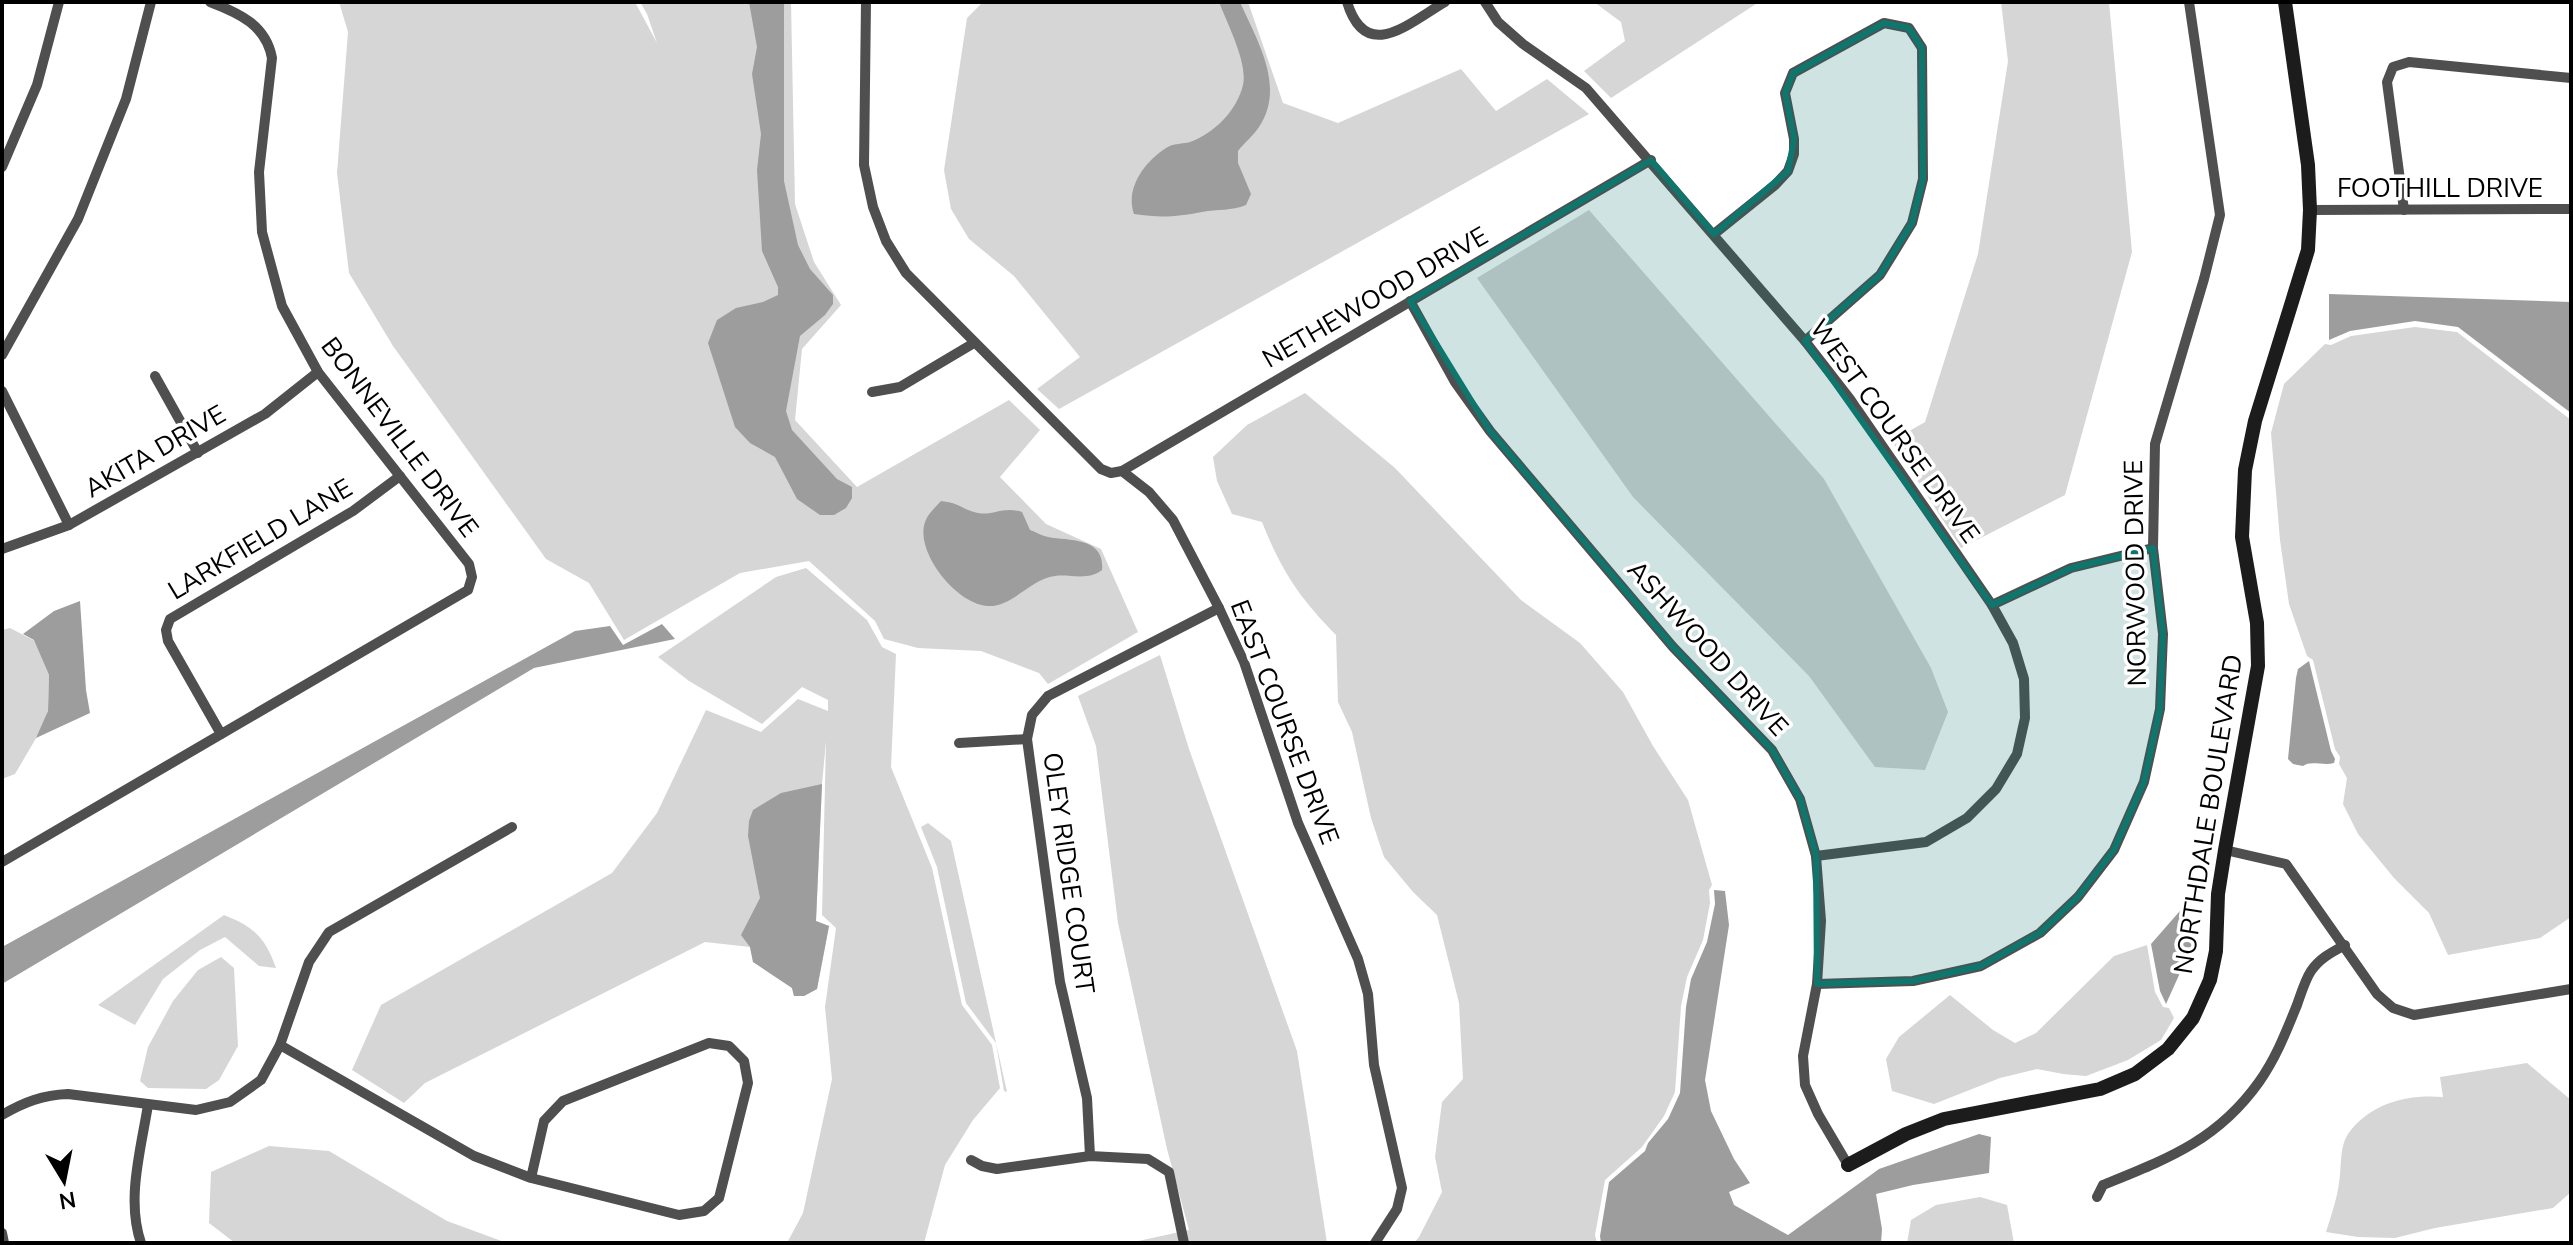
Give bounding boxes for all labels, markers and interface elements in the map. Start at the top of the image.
street label: FOOTHILL DRIVE [2337,171,2543,206]
street label: NETHEWOOD DRIVE [1256,219,1494,376]
street label: WEST COURSE DRIVE [1801,312,1988,550]
street label: BONNEVILLE DRIVE [313,330,486,544]
street label: AKITA DRIVE [78,397,232,506]
street label: NORWOOD DRIVE [2116,459,2155,687]
street label: LARKFIELD LANE [162,471,359,608]
street label: ASHWOOD DRIVE [1619,553,1796,744]
street label: EAST COURSE DRIVE [1222,595,1347,849]
street label: NORTHDALE BOULEVARD [2166,652,2251,976]
street label: OLEY RIDGE COURT [1034,750,1103,996]
north arrow [24,1141,104,1221]
text: N [57,1184,78,1216]

